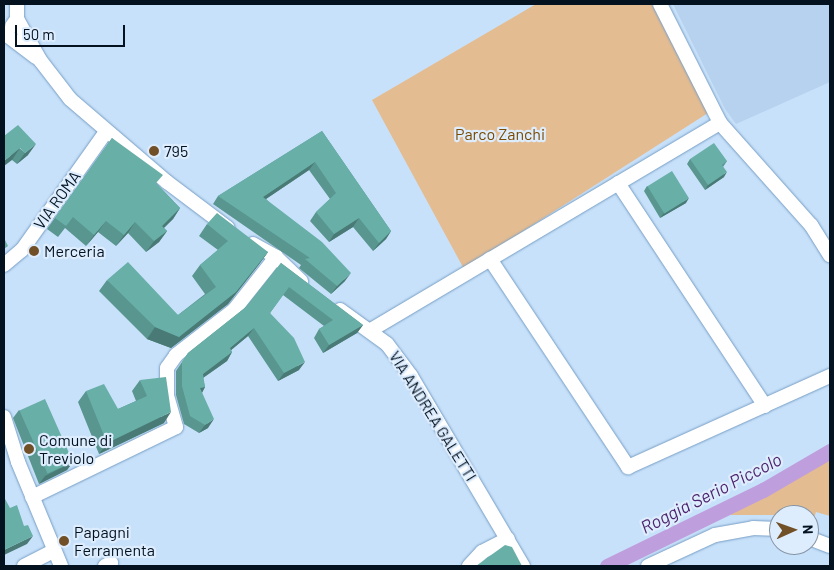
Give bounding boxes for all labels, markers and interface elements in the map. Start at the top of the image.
scale bar [18,15,128,47]
text: 50 m [23,25,55,43]
park label: Parco Zanchi [455,124,545,144]
place label: 795 [164,141,188,161]
marker: 795 [148,145,160,157]
street label: VIA ROMA [29,167,85,233]
place label: Merceria [44,241,105,261]
marker: Merceria [28,245,40,257]
street label: VIA ANDREA GALETTI [385,347,481,485]
place label: Comune di Treviolo [39,430,112,468]
marker: Comune di Treviolo [23,443,35,455]
water label: Roggia Serio Piccolo [637,448,785,538]
north arrow [769,505,819,555]
place label: Papagni Ferramenta [74,522,155,560]
text: N [800,525,817,534]
marker: Papagni Ferramenta [58,535,70,547]

